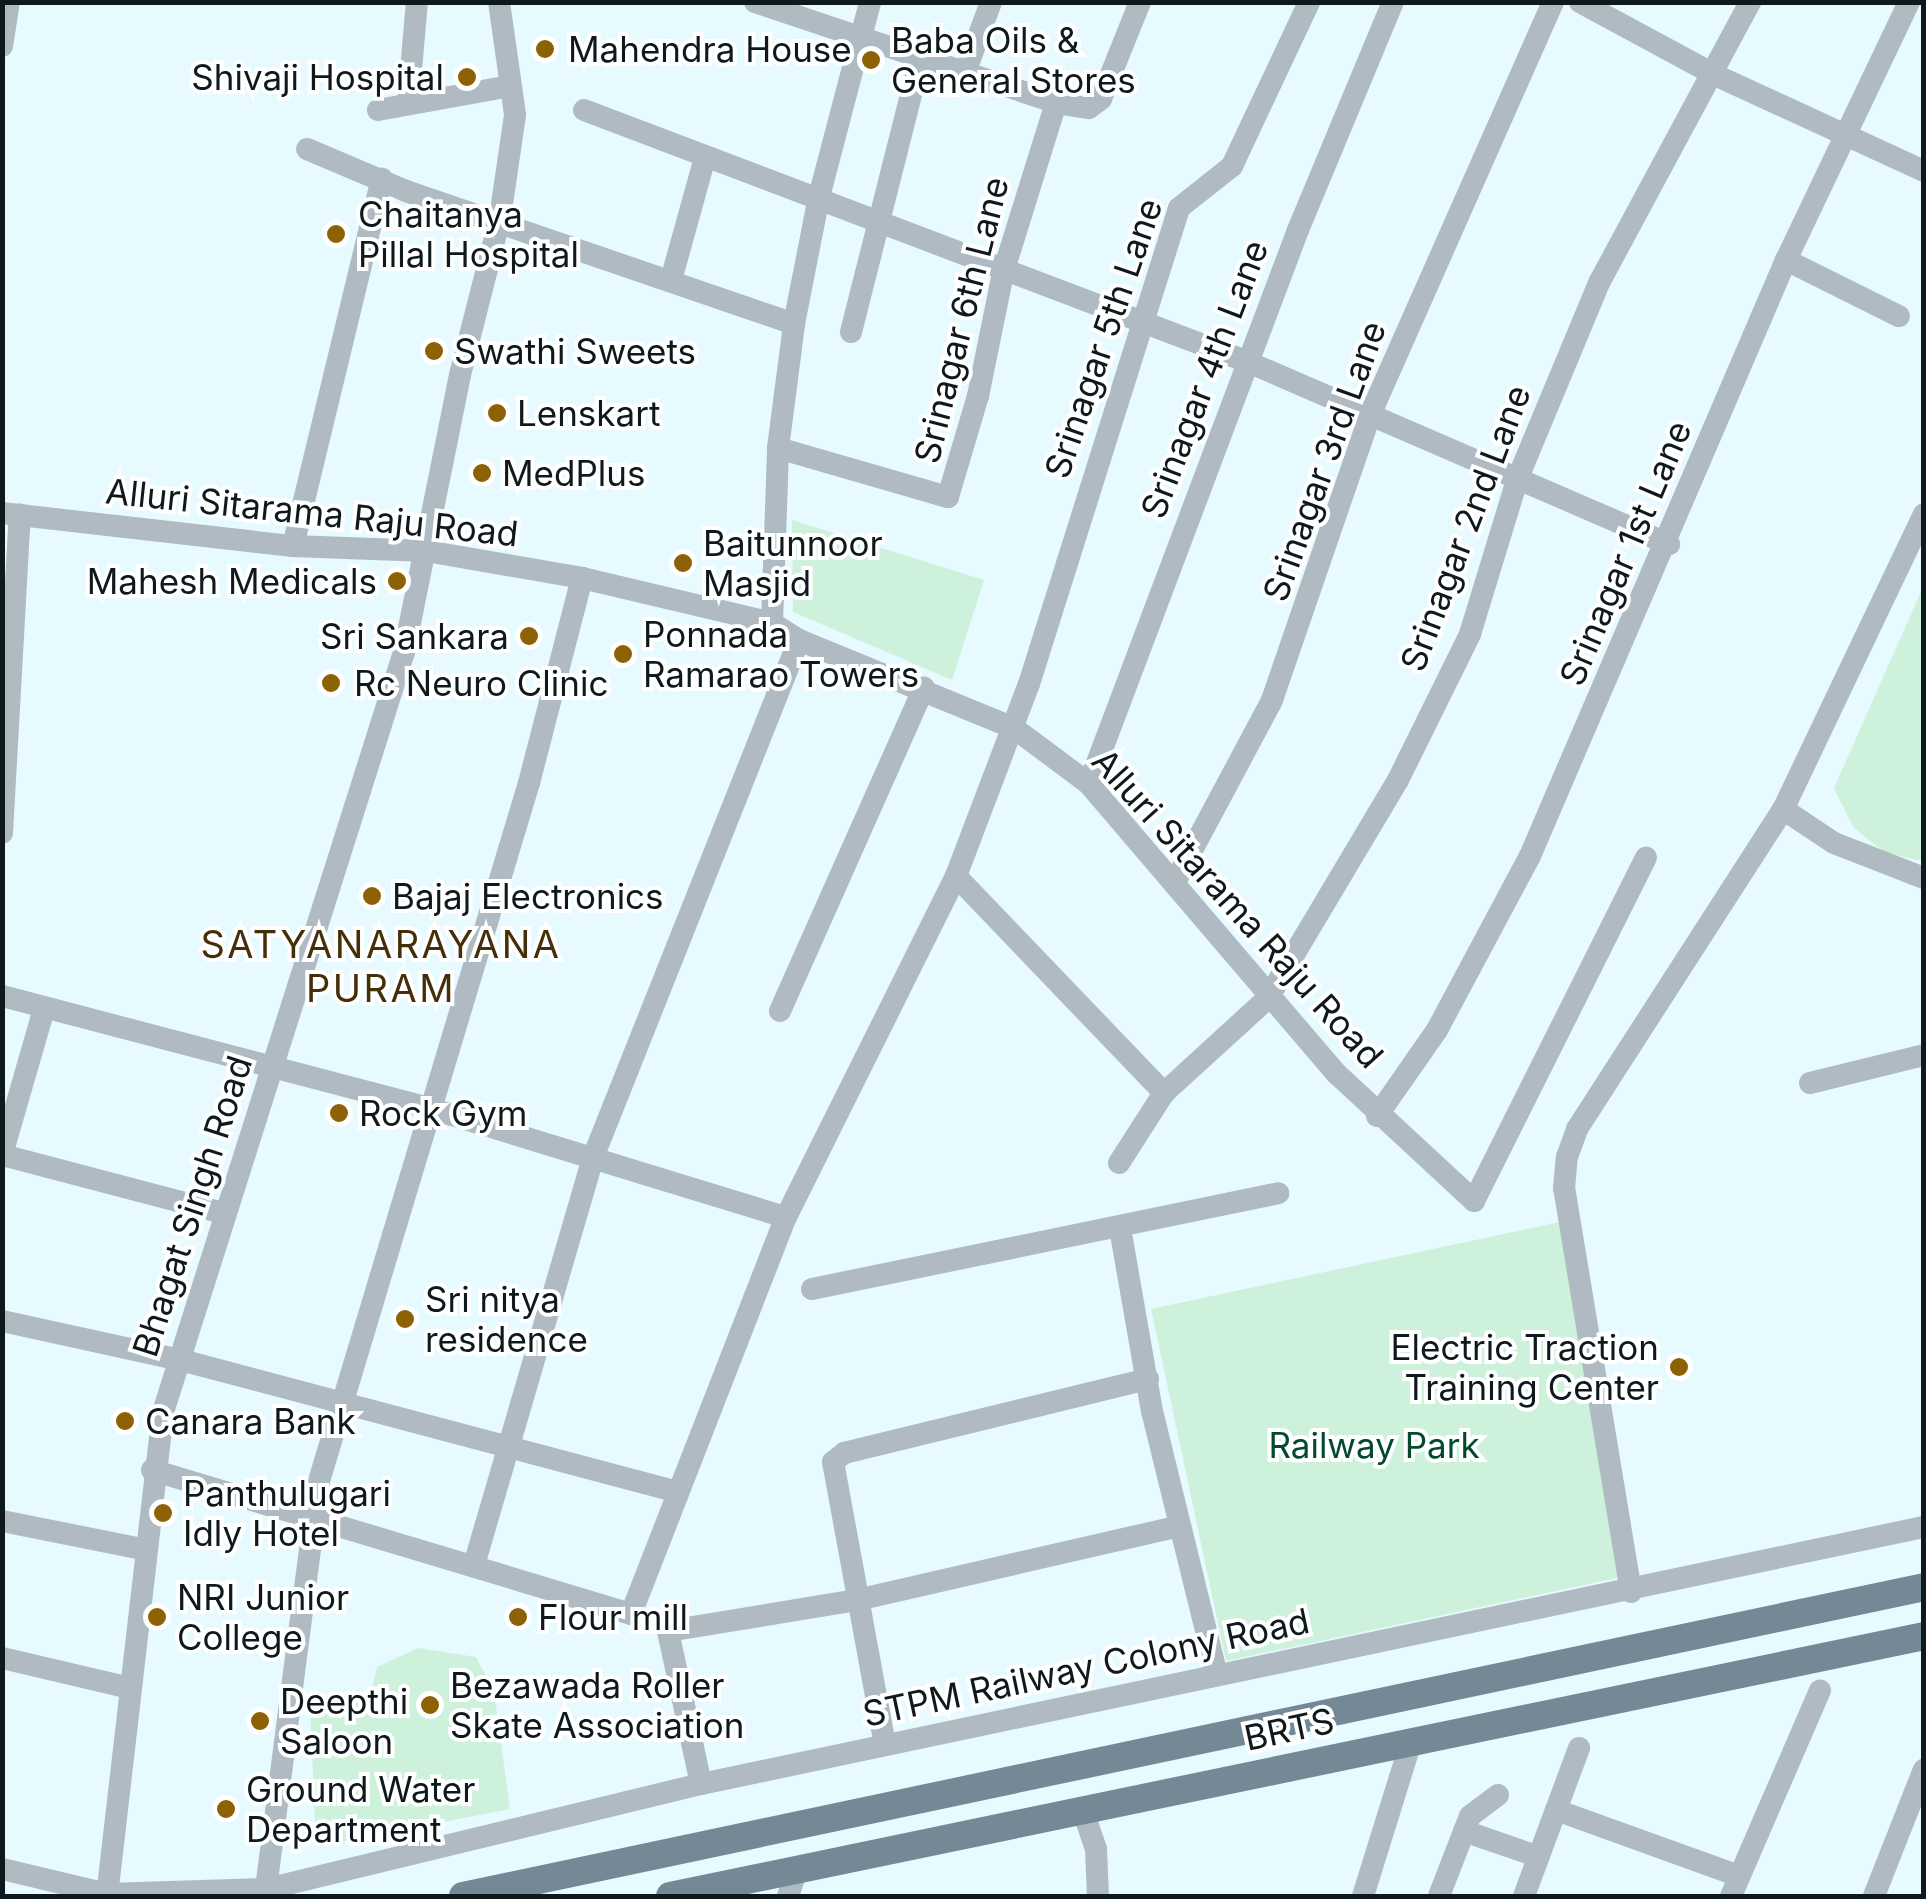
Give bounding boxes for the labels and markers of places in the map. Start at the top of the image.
place label: Baba Oils & General Stores [891,19,1136,101]
place label: Mahendra House [568,28,852,70]
marker: Mahendra House [532,36,558,62]
marker: Baba Oils & General Stores [860,49,882,71]
place label: Shivaji Hospital [191,56,444,98]
marker: Shivaji Hospital [454,64,480,90]
place label: Chaitanya Pillal Hospital [358,193,579,275]
marker: Chaitanya Pillal Hospital [323,221,349,247]
place label: Swathi Sweets [454,330,696,372]
marker: Swathi Sweets [423,340,445,362]
place label: Lenskart [517,392,660,434]
marker: Lenskart [486,402,508,424]
place label: MedPlus [502,452,645,494]
marker: MedPlus [471,462,493,484]
place label: Baitunnoor Masjid [703,522,883,604]
marker: Baitunnoor Masjid [672,552,694,574]
place label: Mahesh Medicals [87,560,377,602]
marker: Mahesh Medicals [386,570,408,592]
place label: Ponnada Ramarao Towers [643,613,919,695]
place label: Sri Sankara [320,615,509,657]
marker: Sri Sankara [518,625,540,647]
marker: Ponnada Ramarao Towers [612,643,634,665]
place label: Rc Neuro Clinic [354,662,608,704]
marker: Rc Neuro Clinic [318,670,344,696]
place label: Bajaj Electronics [392,875,664,917]
marker: Bajaj Electronics [361,885,383,907]
place label: Rock Gym [359,1092,527,1134]
marker: Rock Gym [328,1102,350,1124]
place label: Sri nitya residence [425,1278,588,1360]
marker: Sri nitya residence [394,1308,416,1330]
place label: Electric Traction Training Center [1391,1326,1659,1408]
marker: Electric Traction Training Center [1668,1356,1690,1378]
place label: Canara Bank [145,1400,356,1442]
marker: Canara Bank [114,1410,136,1432]
place label: Panthulugari Idly Hotel [183,1472,391,1554]
marker: Panthulugari Idly Hotel [152,1502,174,1524]
place label: NRI Junior College [177,1576,349,1658]
place label: Flour mill [538,1596,688,1638]
marker: NRI Junior College [146,1606,168,1628]
marker: Flour mill [507,1606,529,1628]
place label: Bezawada Roller Skate Association [450,1664,744,1746]
place label: Deepthi Saloon [280,1680,408,1762]
marker: Bezawada Roller Skate Association [419,1694,441,1716]
marker: Deepthi Saloon [249,1710,271,1732]
place label: Ground Water Department [246,1768,475,1850]
marker: Ground Water Department [215,1798,237,1820]

